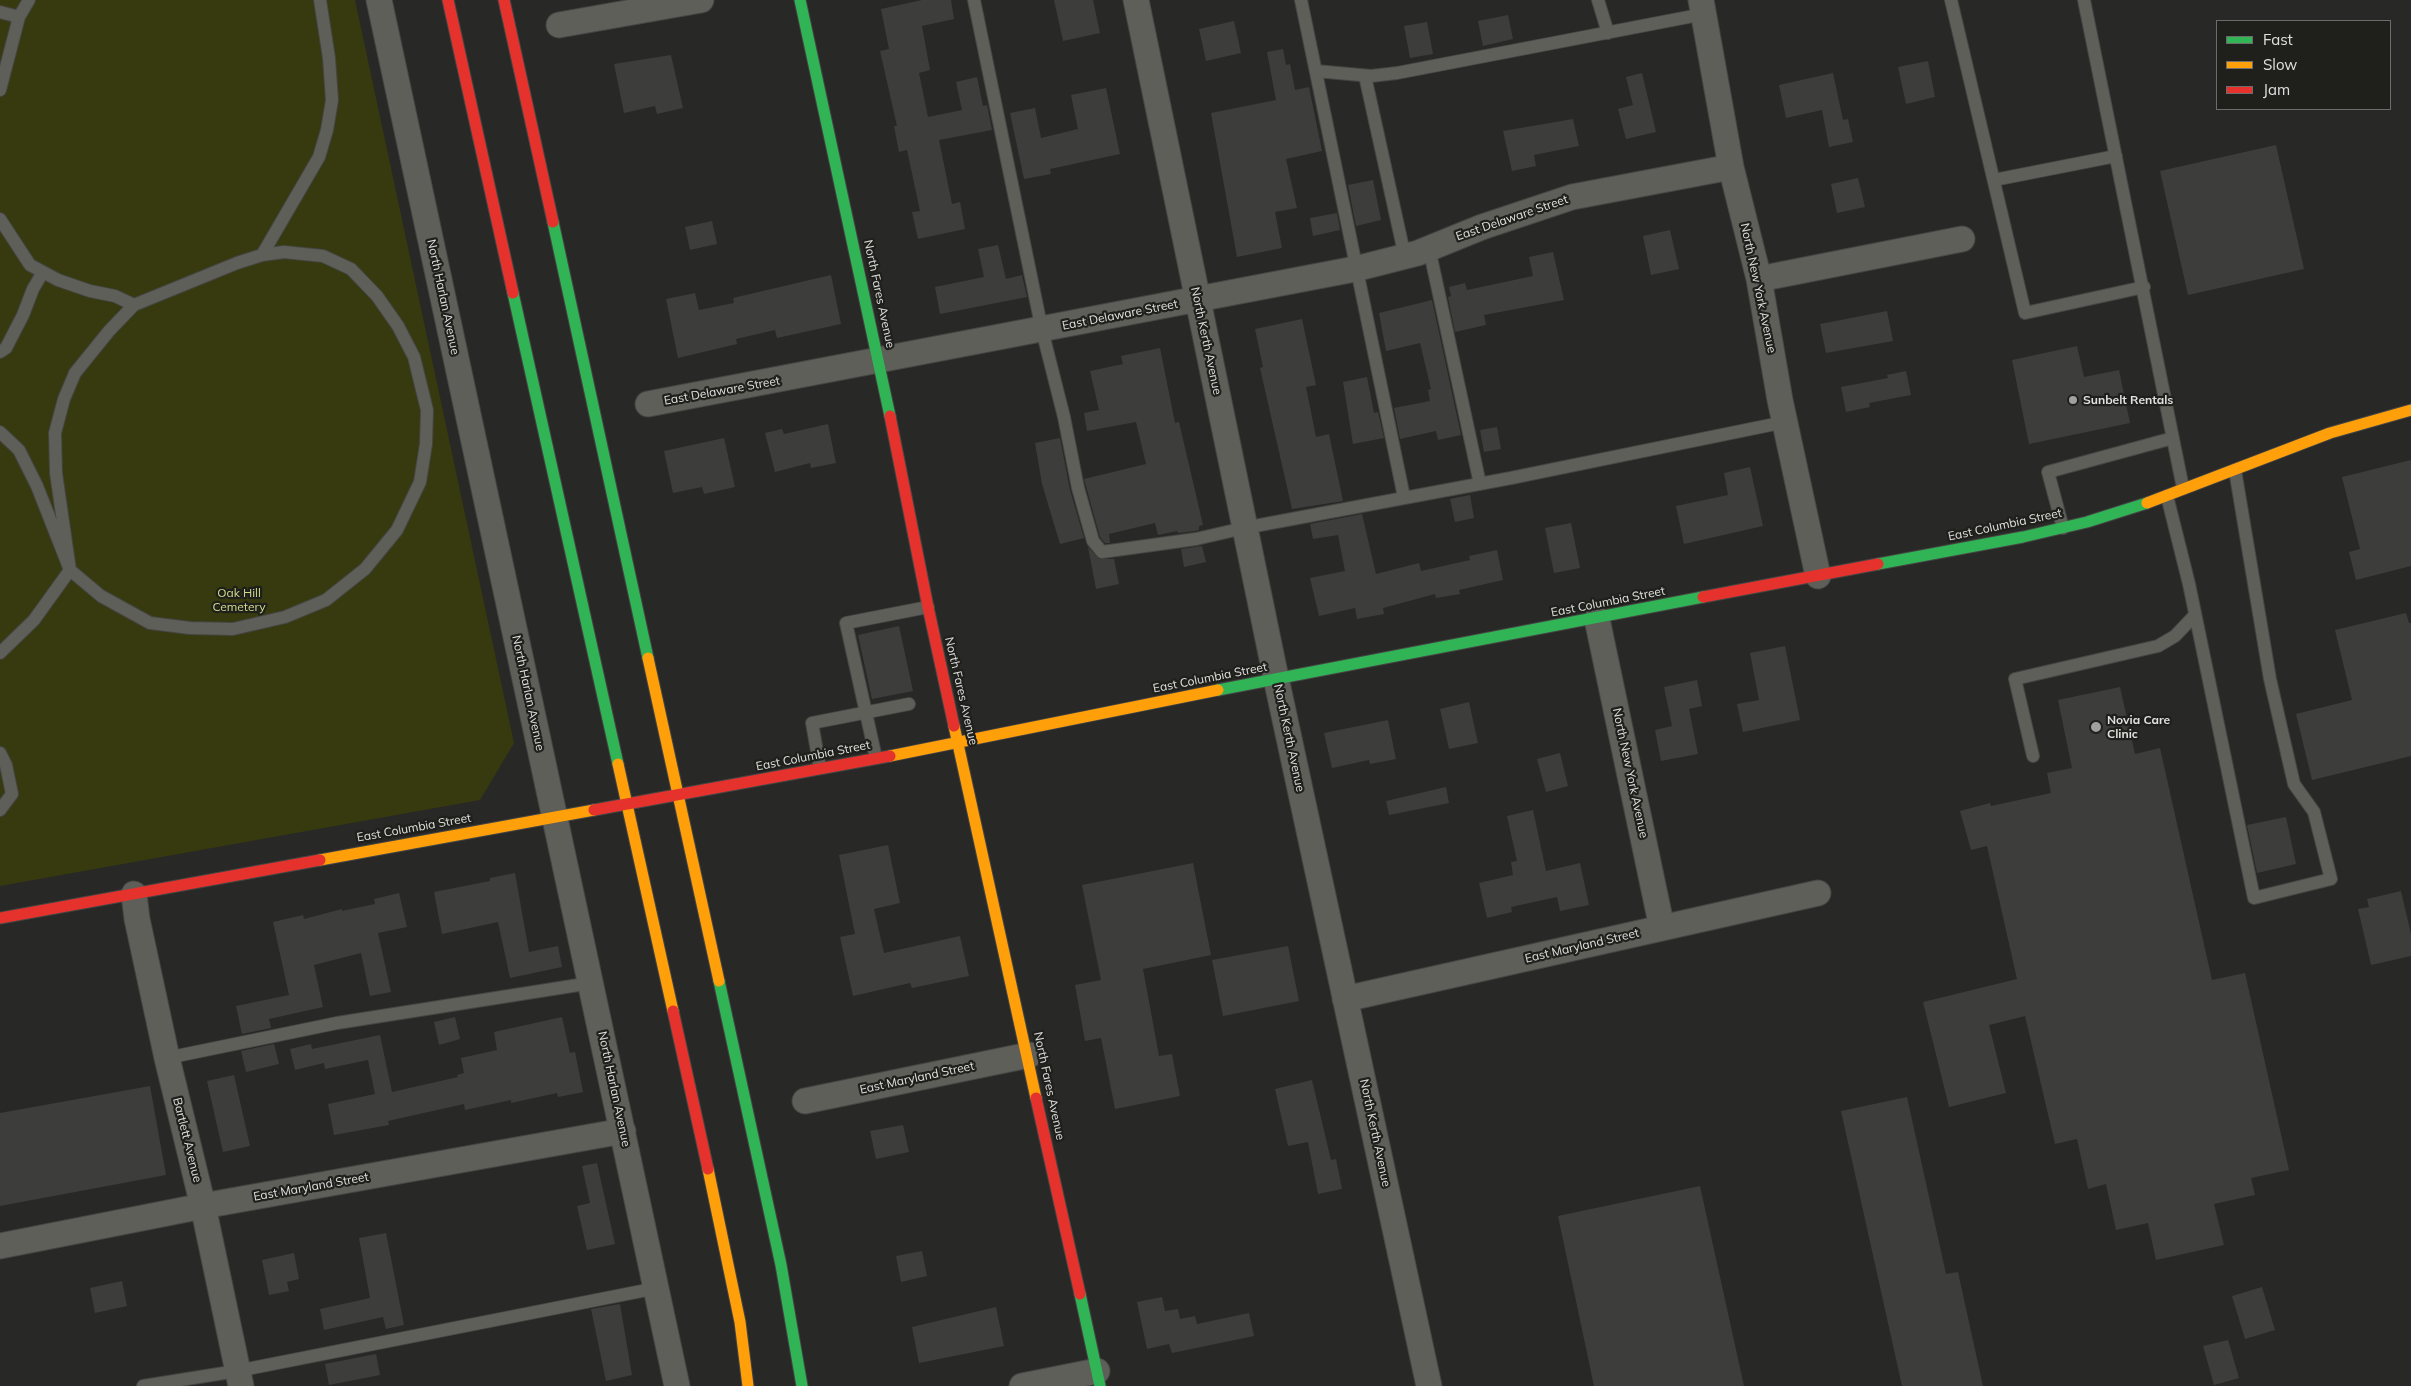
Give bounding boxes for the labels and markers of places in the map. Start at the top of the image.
place label: Sunbelt Rentals [2083,393,2173,407]
marker: Sunbelt Rentals [2067,394,2079,406]
place label: Novia Care Clinic [2107,713,2170,741]
marker: Novia Care Clinic [2089,720,2103,734]

